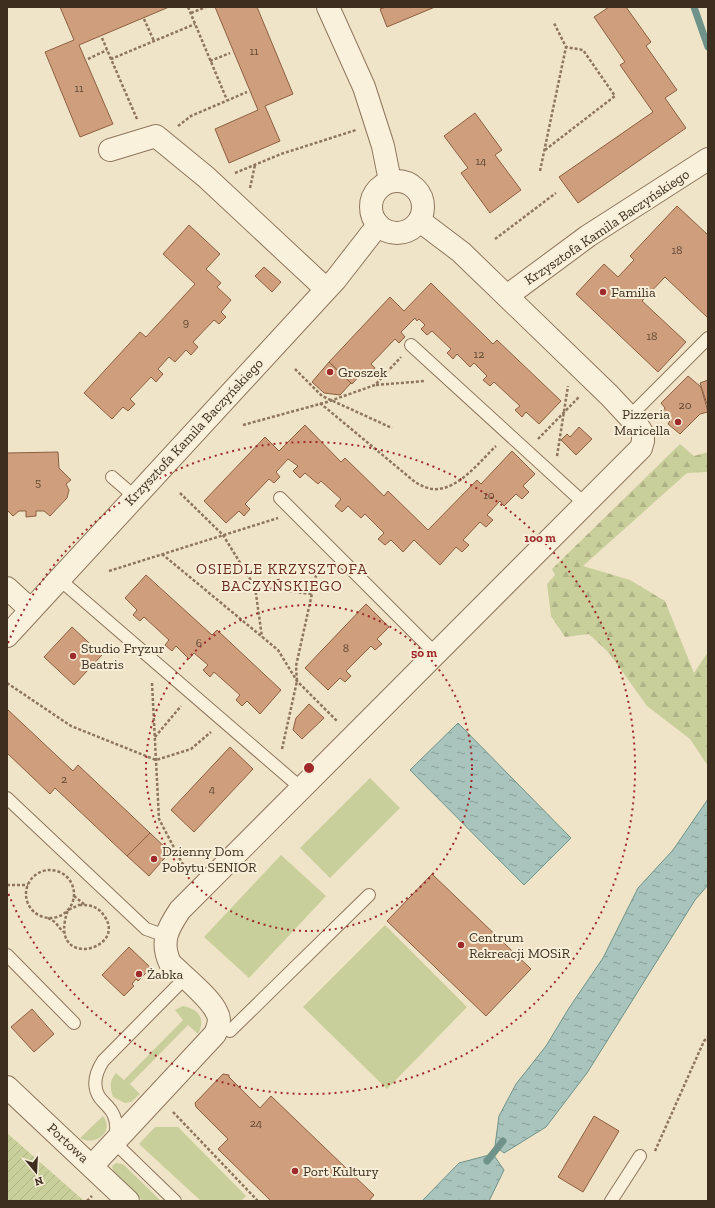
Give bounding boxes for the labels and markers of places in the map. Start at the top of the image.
place label: Familia [611,284,656,301]
marker: Familia [598,287,608,297]
place label: Groszek [338,364,388,381]
marker: Groszek [325,367,335,377]
place label: Pizzeria Maricella [614,406,670,439]
marker: Pizzeria Maricella [673,417,683,427]
place label: Studio Fryzur Beatris [81,640,165,673]
marker: Studio Fryzur Beatris [68,651,78,661]
centre of rings [302,761,316,775]
place label: Dzienny Dom Pobytu SENIOR [162,843,257,876]
marker: Dzienny Dom Pobytu SENIOR [149,854,159,864]
place label: Centrum Rekreacji MOSiR [469,929,570,962]
marker: Centrum Rekreacji MOSiR [456,940,466,950]
place label: Żabka [147,966,184,983]
marker: Żabka [134,969,144,979]
place label: Port Kultury [303,1163,380,1180]
marker: Port Kultury [290,1166,300,1176]

